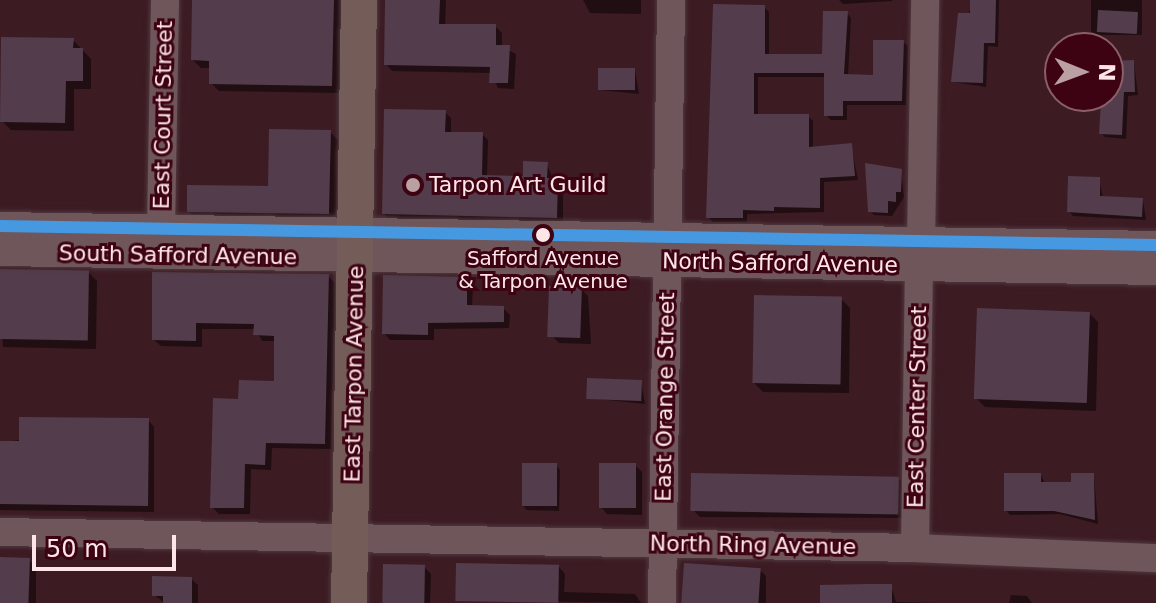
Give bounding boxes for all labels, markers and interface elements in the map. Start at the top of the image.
street label: East Court Street [148,20,178,210]
north arrow [1044,32,1124,112]
text: N [1094,63,1119,82]
place label: Tarpon Art Guild [429,172,607,198]
marker: Tarpon Art Guild [404,176,422,194]
marker: Safford Avenue & Tarpon Avenue [535,227,551,243]
street label: South Safford Avenue [59,240,297,270]
place label: Safford Avenue & Tarpon Avenue [458,246,628,293]
street label: North Safford Avenue [662,248,898,278]
street label: East Tarpon Avenue [339,265,369,483]
street label: East Orange Street [650,292,680,502]
street label: East Center Street [902,306,932,508]
scale bar [36,519,180,569]
street label: North Ring Avenue [650,530,856,560]
text: 50 m [46,535,108,563]

